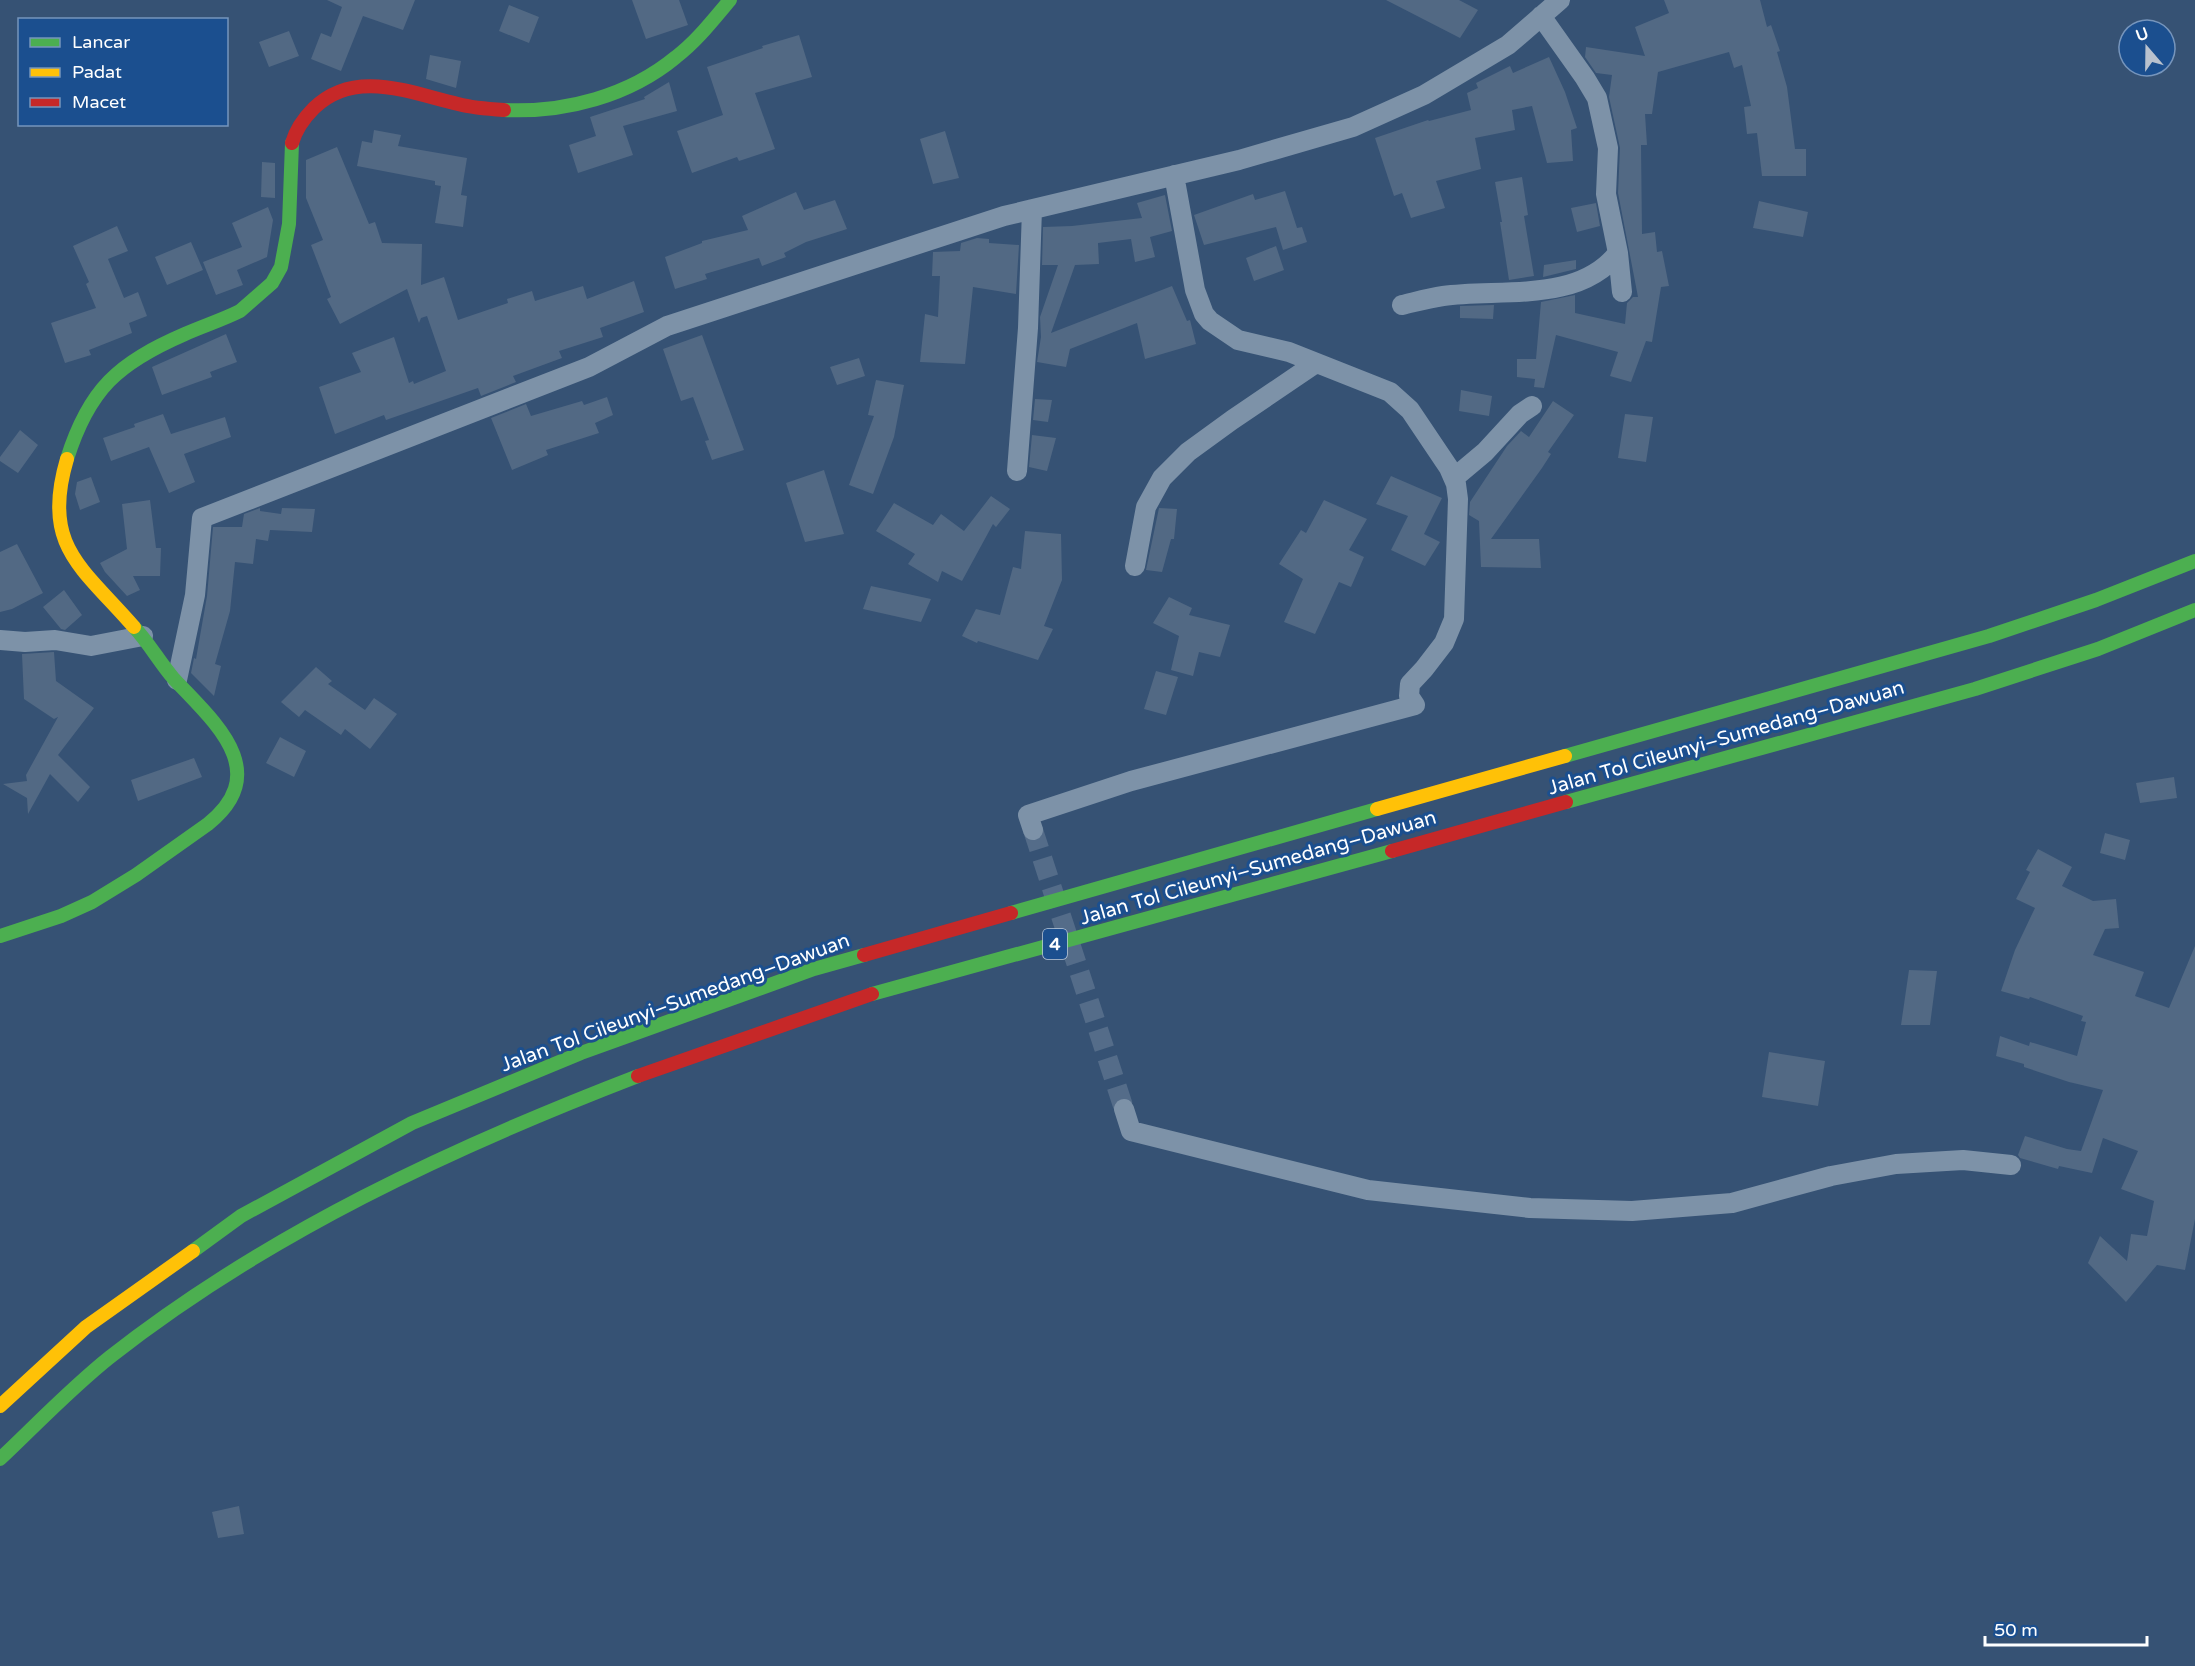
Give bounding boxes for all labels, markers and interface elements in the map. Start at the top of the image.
legend [18,18,228,126]
north arrow [2117,18,2177,78]
text: U [2133,23,2151,46]
text: Lancar [72,31,130,53]
text: Padat [72,61,122,83]
text: Macet [72,91,126,113]
street label: Jalan Tol Cileunyi–Sumedang–Dawuan [1545,676,1907,800]
street label: Jalan Tol Cileunyi–Sumedang–Dawuan [1077,806,1439,930]
street label: Jalan Tol Cileunyi–Sumedang–Dawuan [498,928,853,1077]
road number: 4 [1043,929,1067,959]
scale bar [1985,1609,2147,1647]
text: 50 m [1994,1619,2038,1641]

